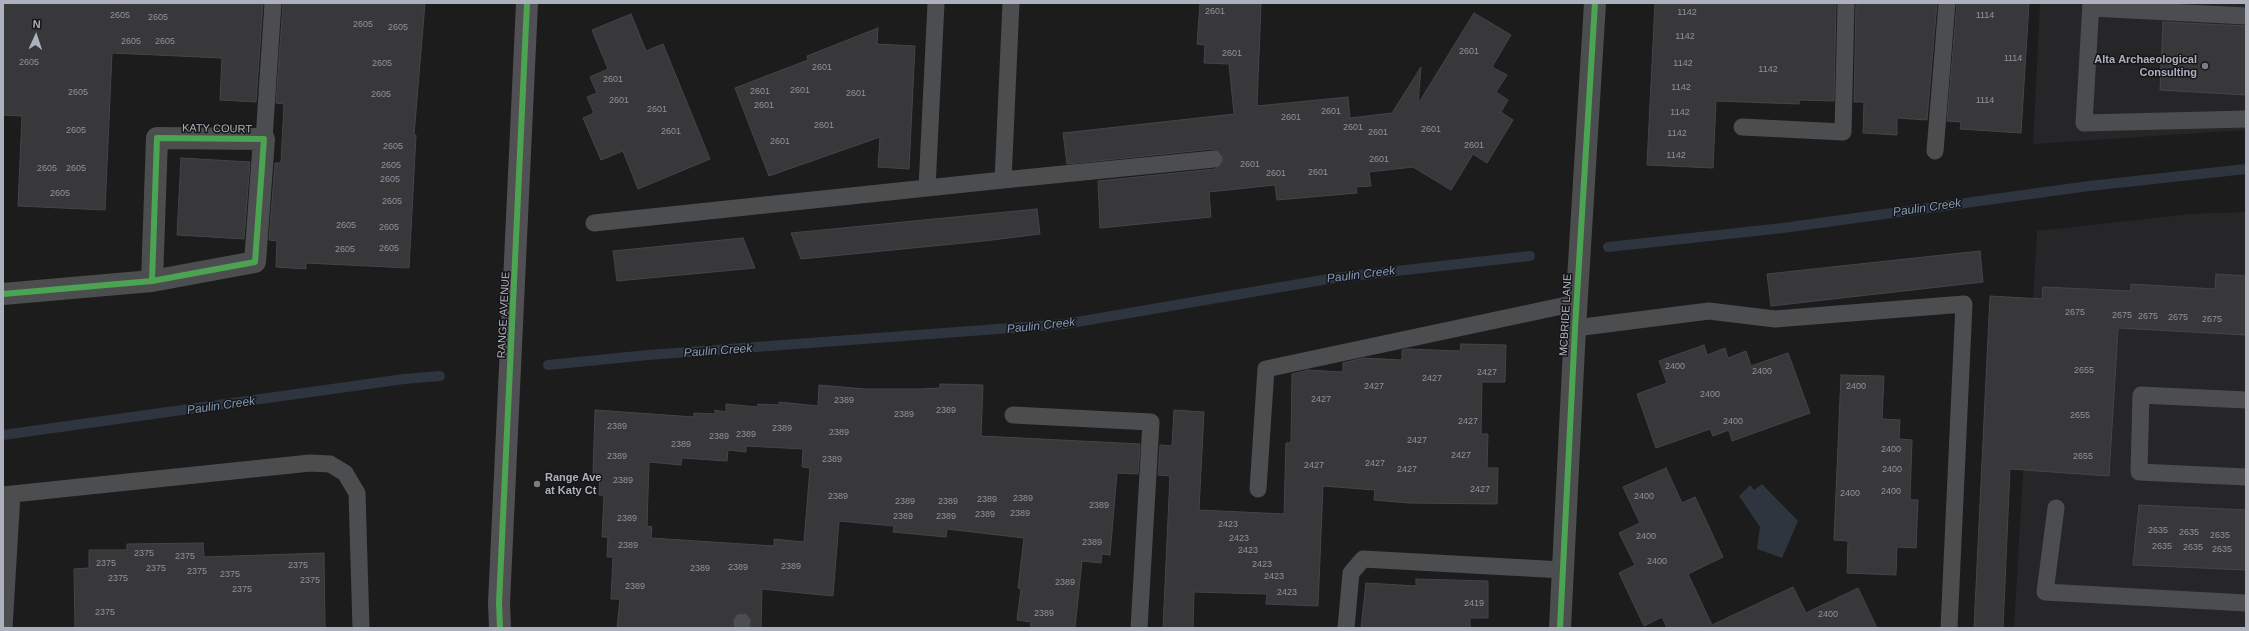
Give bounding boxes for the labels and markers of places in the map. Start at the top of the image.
place label: Alta Archaeological Consulting [2094,53,2197,79]
marker: Alta Archaeological Consulting [2200,61,2210,71]
place label: Range Ave at Katy Ct [545,471,601,497]
marker: Range Ave at Katy Ct [532,479,542,489]

